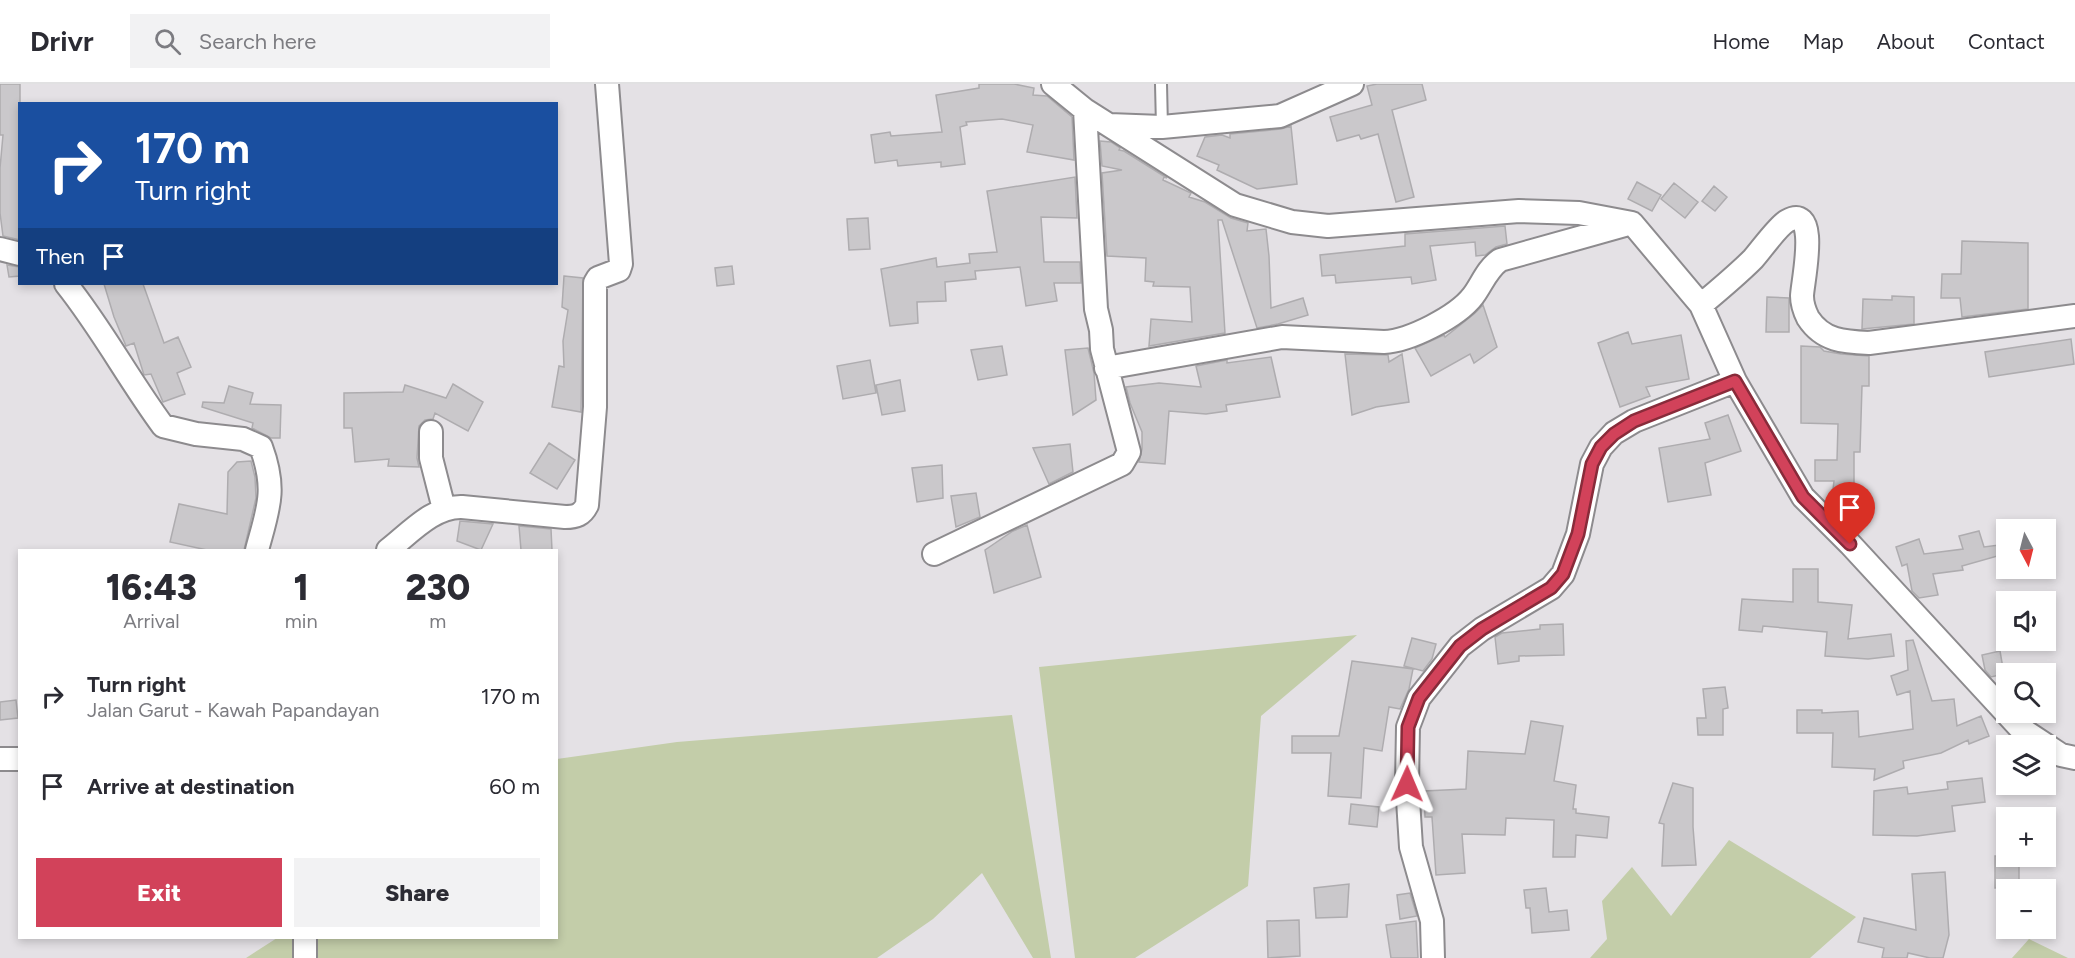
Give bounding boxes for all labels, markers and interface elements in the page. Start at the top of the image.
search box [130,14,550,68]
text: Drivr [30,24,94,58]
icon: search [151,25,184,58]
text: Search here [199,28,316,55]
text: Home [1713,29,1770,54]
text: Map [1803,29,1844,54]
text: About [1877,29,1935,54]
text: Contact [1968,29,2045,54]
text: 170 m [135,123,250,174]
icon: right [36,126,114,204]
text: Turn right [135,174,251,207]
icon: arrive [97,240,130,273]
text: Then [36,243,85,270]
pin [1824,482,1875,544]
icon: arrive [1833,491,1866,524]
north arrow [1996,519,2056,579]
map controls [1996,519,2056,939]
text: 16:43 [106,566,197,609]
text: 1 [294,566,309,609]
text: 230 [405,566,470,609]
button: sound [1996,591,2056,651]
text: Arrival [123,609,180,633]
text: min [285,609,318,633]
text: m [429,609,446,633]
button: search [1996,663,2056,723]
text: Turn right [87,671,186,698]
icon: right [36,680,69,713]
text: 170 m [481,683,540,710]
text: Jalan Garut - Kawah Papandayan [87,698,379,722]
button: layers [1996,735,2056,795]
position arrow [1375,752,1439,816]
icon: arrive [36,770,69,803]
text: Arrive at destination [87,773,295,800]
text: 60 m [489,773,540,800]
button: + [1996,807,2056,867]
button: Exit [36,858,282,927]
button: Share [294,858,540,927]
button: − [1996,879,2056,939]

